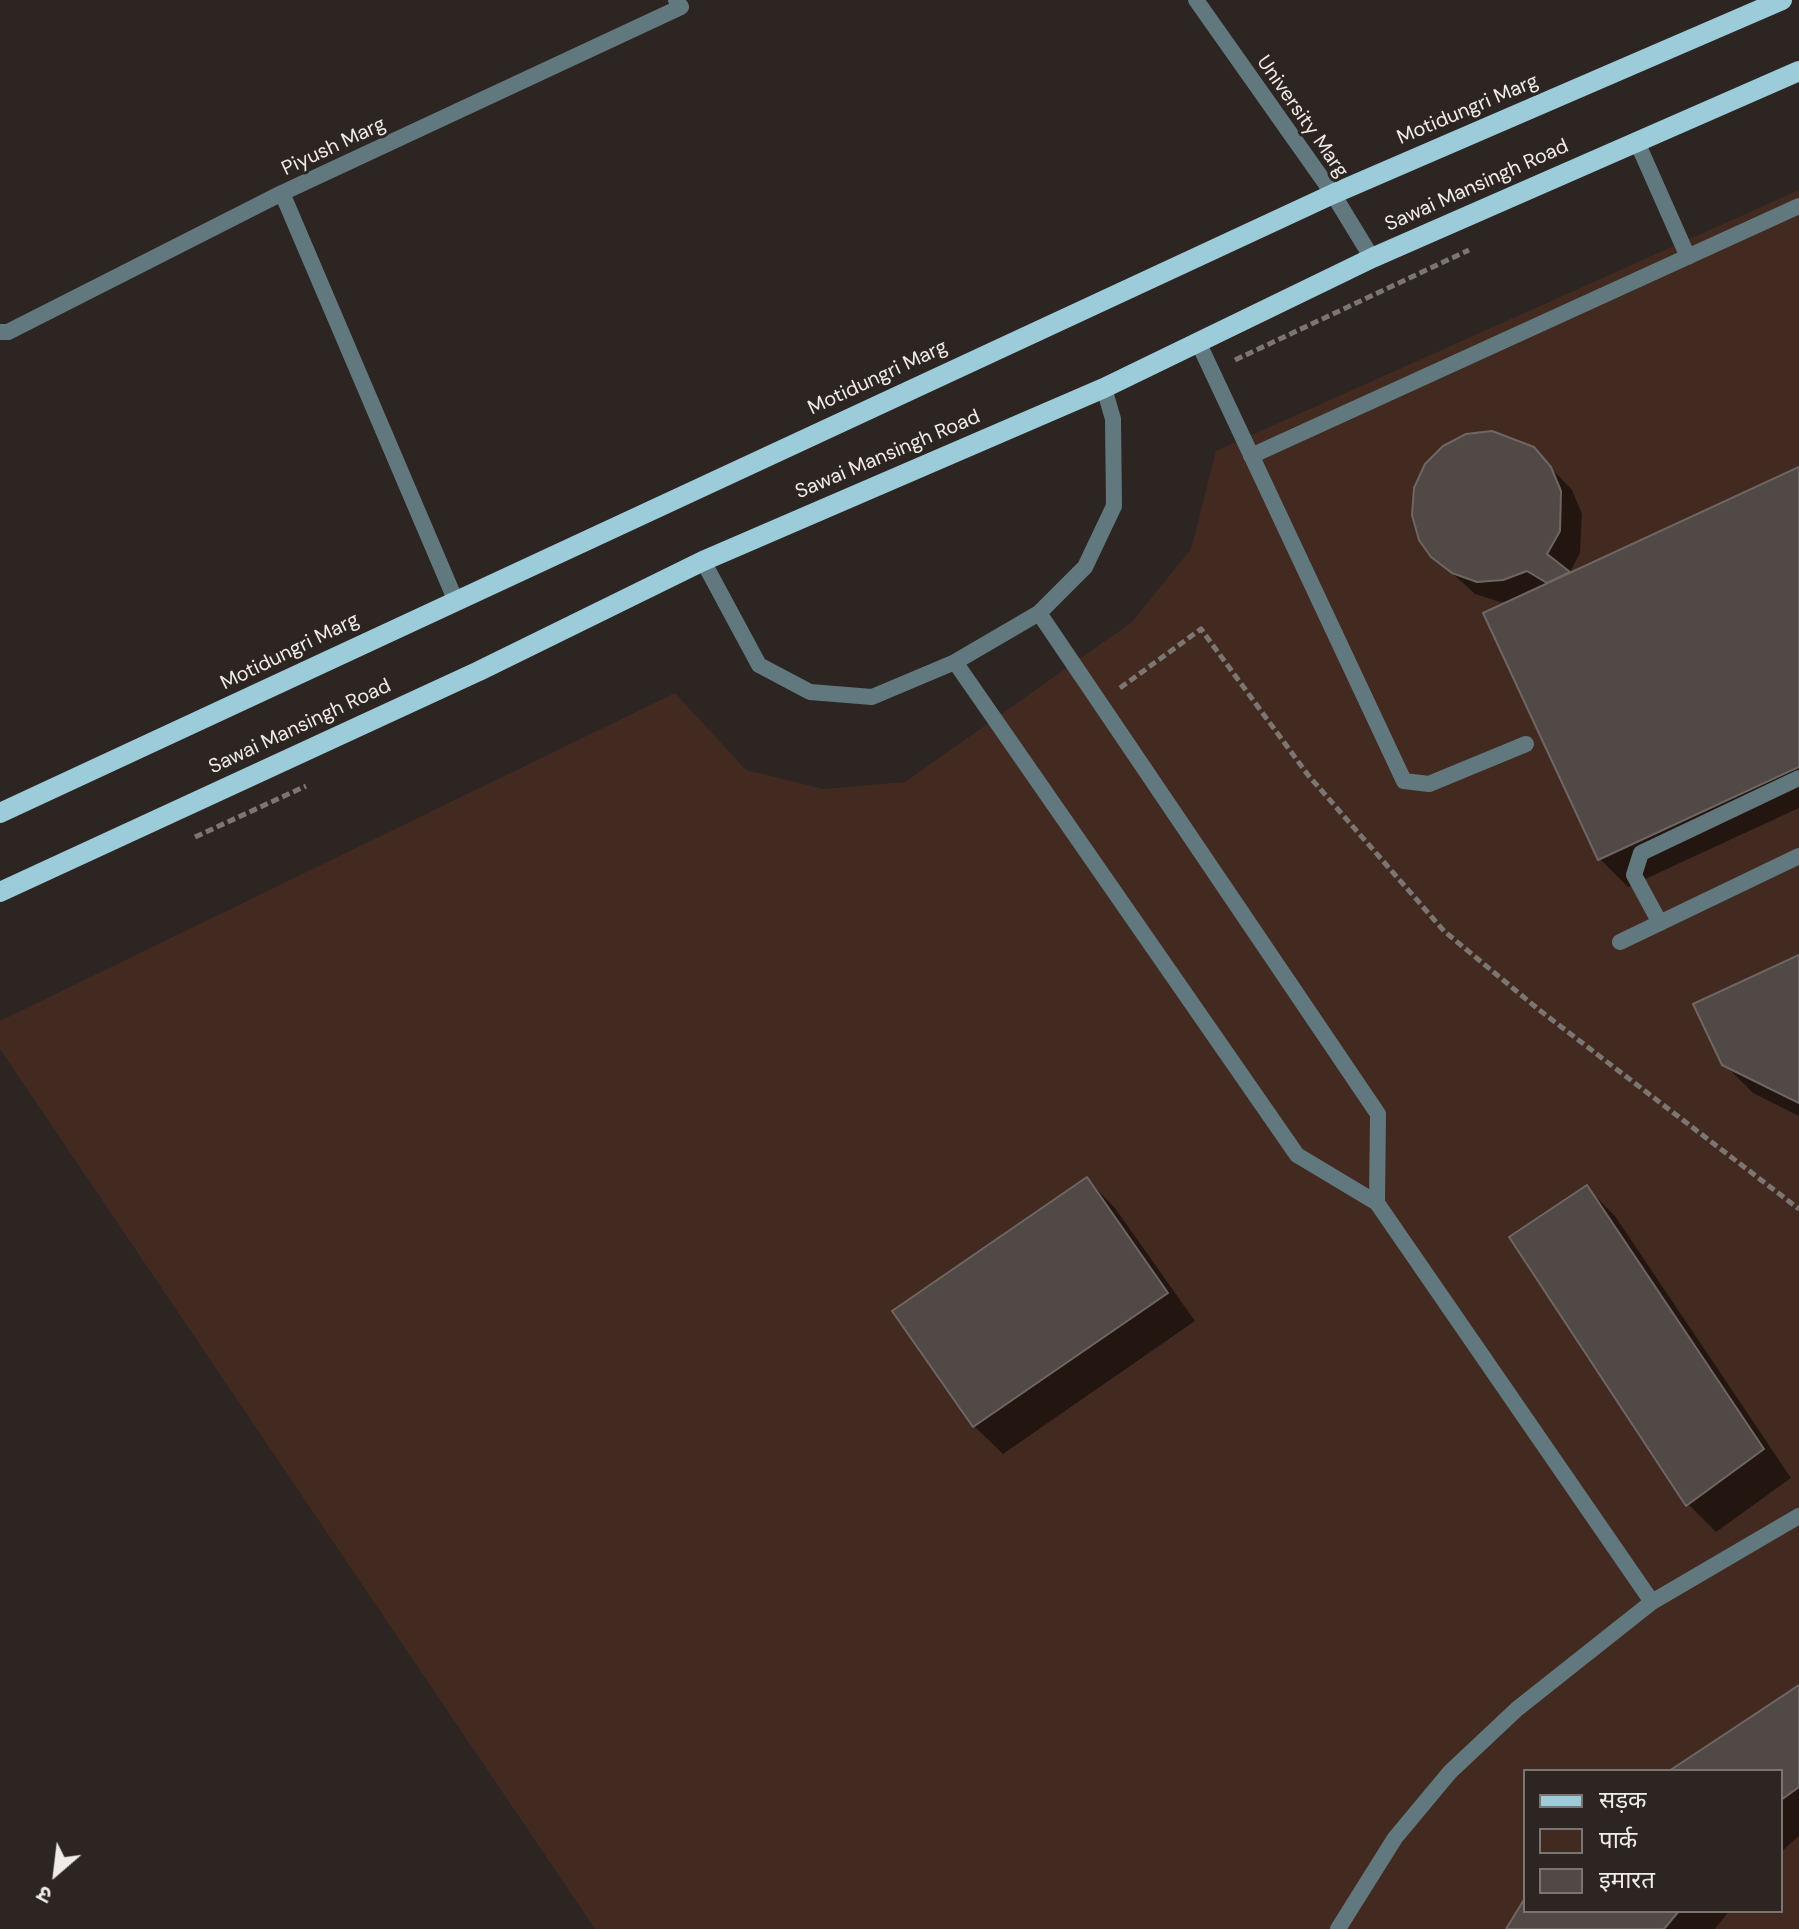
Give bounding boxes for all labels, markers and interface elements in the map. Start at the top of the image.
street label: University Marg [1251,51,1353,183]
street label: Motidungri Marg [1394,69,1542,151]
street label: Piyush Marg [278,112,390,182]
street label: Sawai Mansingh Road [1382,135,1572,237]
street label: Motidungri Marg [804,335,952,421]
street label: Sawai Mansingh Road [792,405,984,505]
street label: Motidungri Marg [217,608,363,696]
street label: Sawai Mansingh Road [205,674,395,780]
legend [1523,1769,1783,1913]
text: सड़क [1599,1784,1647,1815]
text: पार्क [1599,1824,1637,1855]
north arrow [16,1833,96,1913]
text: इमारत [1599,1864,1655,1895]
text: उ [32,1879,57,1910]

